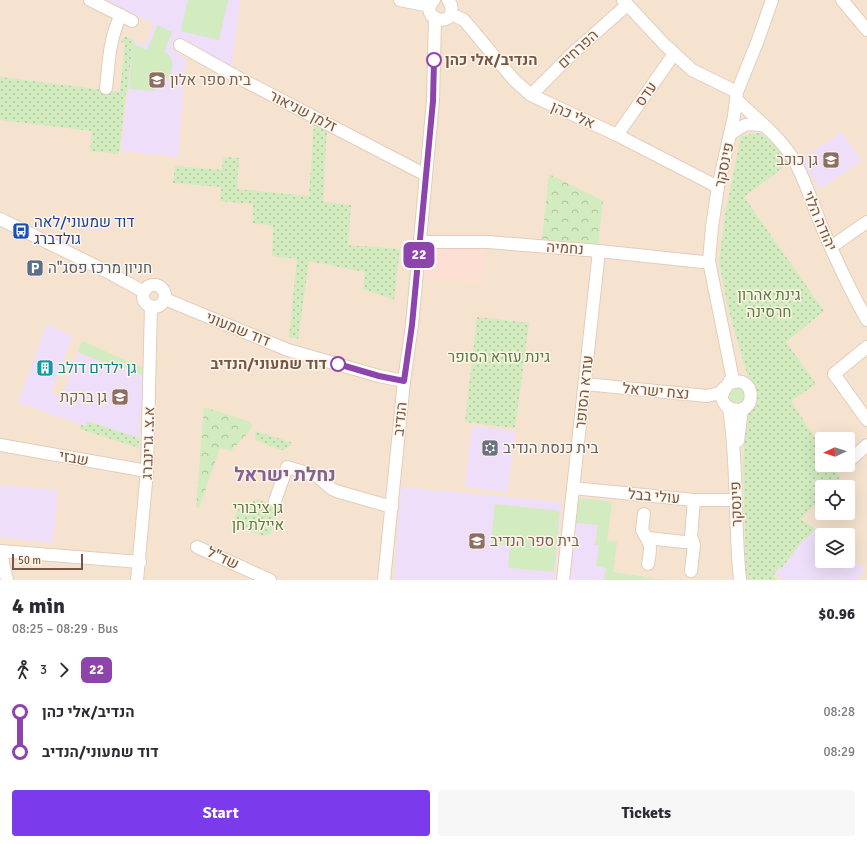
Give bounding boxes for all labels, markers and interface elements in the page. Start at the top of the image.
street label: הפרחים [554,26,602,72]
place label: הנדיב/אלי כהן [445,51,538,69]
marker: הנדיב/אלי כהן [426,52,442,68]
school or university icon: בית ספר אלון [147,70,167,90]
place label: בית ספר אלון [170,71,251,89]
street label: עדס [631,78,661,110]
street label: זלמן שניאור [266,86,340,136]
street label: אלי כהן [548,97,598,133]
street label: פינסקר [710,141,738,189]
school or university icon: גן כוכב [821,150,841,170]
place label: גן כוכב [776,151,818,169]
street label: יהודה הלוי [799,188,841,254]
place label: דוד שמעוני/לאה גולדברג [34,213,135,248]
bus stop icon: דוד שמעוני/לאה גולדברג [11,221,31,241]
street label: נחמיה [546,238,584,258]
line badge: 22 [401,242,437,268]
text: 22 [411,246,427,263]
parking icon: חניון מרכז פסג"ה [25,258,45,278]
place label: חניון מרכז פסג"ה [48,259,152,277]
park label: גינת אהרון חרסינה [738,286,801,321]
street label: דוד שמעוני [203,308,273,350]
park label: גינת עזרא הסופר [448,348,550,366]
street label: עזרא הסופר [571,354,597,430]
place label: דוד שמעוני/הנדיב [210,355,327,373]
marker: דוד שמעוני/הנדיב [330,356,346,372]
building icon: גן ילדים דולב [35,358,55,378]
place label: גן ילדים דולב [58,359,137,377]
street label: נצח ישראל [622,379,690,403]
school or university icon: גן ברקת [110,387,130,407]
place label: גן ברקת [60,388,107,406]
street label: הנדיב [389,401,411,437]
street label: א.צ. גרינברג [138,406,158,480]
north arrow [815,432,855,472]
map controls [815,432,855,568]
synagogue icon: בית כנסת הנדיב [480,438,500,458]
place label: בית כנסת הנדיב [503,439,598,457]
street label: שבזי [58,447,90,469]
district label: נחלת ישראל [234,463,336,487]
button: locate [815,480,855,520]
street label: פינסקר [726,481,746,527]
street label: עולי בבל [627,485,681,507]
park label: גן ציבורי איילת חן [232,499,284,534]
button: layers [815,528,855,568]
school or university icon: בית ספר הנדיב [467,531,487,551]
place label: בית ספר הנדיב [490,532,579,550]
street label: שד"ל [204,543,242,573]
scale bar [12,552,83,571]
text: 50 m [18,554,41,567]
text: 4 min [12,592,65,619]
text: $0.96 [818,605,855,623]
text: 08:25 – 08:29 · Bus [12,621,118,637]
icon: walk [12,659,34,681]
icon: forward [53,659,75,681]
text: 22 [89,661,104,678]
text: 3 [40,662,47,678]
text: הנדיב/אלי כהן [42,703,135,721]
text: 08:28 [823,704,855,720]
text: דוד שמעוני/הנדיב [42,743,159,761]
text: 08:29 [823,744,855,760]
button: Start [12,790,430,836]
button: Tickets [438,790,855,836]

